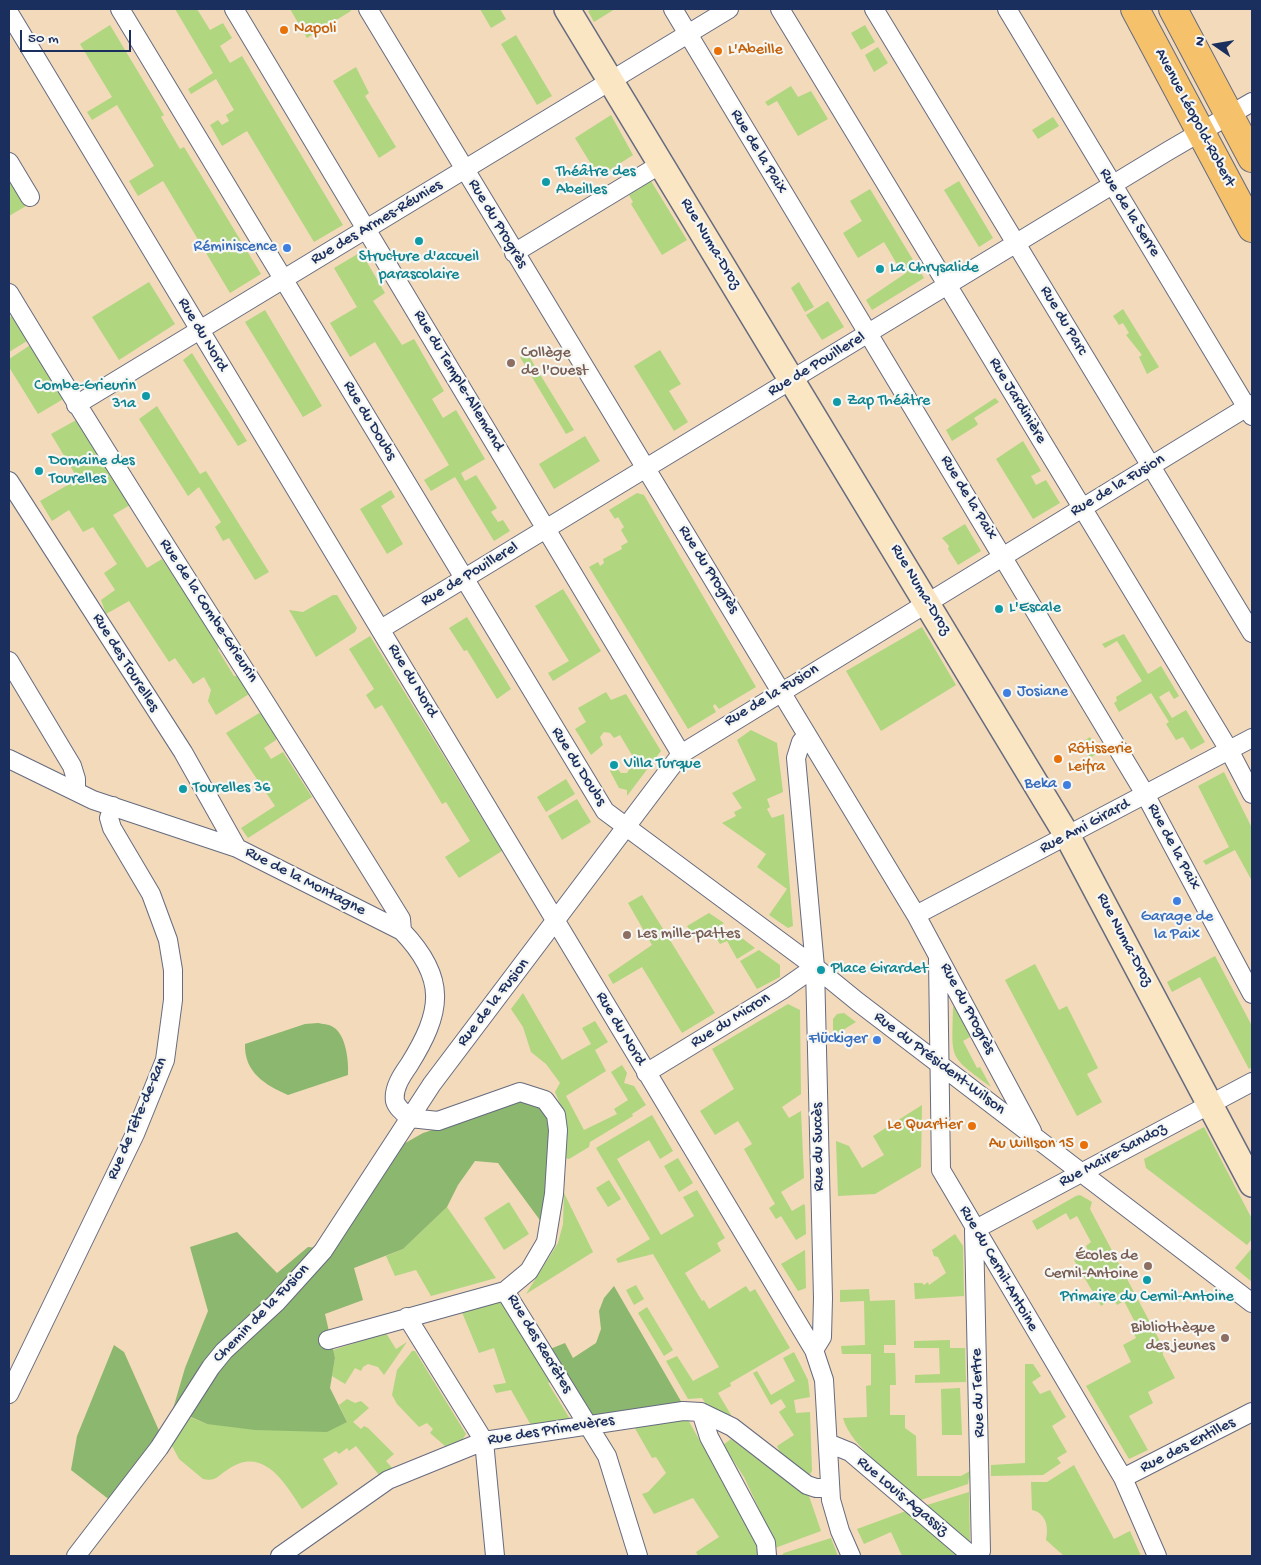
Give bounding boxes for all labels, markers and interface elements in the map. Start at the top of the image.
scale bar [22,20,134,52]
place label: Napoli [294,20,336,40]
north arrow [1191,20,1241,70]
marker: Napoli [278,24,290,36]
text: 50 m [28,30,59,48]
text: N [1192,35,1210,48]
place label: L'Abeille [728,41,783,61]
marker: L'Abeille [712,45,724,57]
street label: Avenue Léopold-Robert [1149,45,1239,191]
street label: Rue de la Paix [725,106,791,198]
place label: Théâtre des Abeilles [556,163,636,201]
street label: Rue de la Serre [1094,165,1164,261]
street label: Rue des Armes-Réunies [308,176,446,270]
street label: Rue du Progrès [463,176,531,272]
marker: Théâtre des Abeilles [540,176,552,188]
street label: Rue Numa-Droz [675,195,745,293]
marker: Structure d'accueil parascolaire [413,235,425,247]
place label: Réminiscence [194,238,277,258]
marker: Réminiscence [281,242,293,254]
place label: Structure d'accueil parascolaire [359,248,479,286]
place label: La Chrysalide [890,259,979,279]
marker: La Chrysalide [874,263,886,275]
street label: Rue du Parc [1035,283,1091,359]
street label: Rue du Nord [173,295,231,375]
street label: Rue du Temple-Allemand [408,307,508,455]
street label: Rue de Pouillerel [765,328,869,402]
place label: Collège de l'Ouest [521,344,588,382]
street label: Rue Jardinière [984,354,1050,448]
marker: Collège de l'Ouest [505,357,517,369]
place label: Combe-Grieurin 31a [34,377,136,415]
street label: Rue du Doubs [338,378,400,464]
marker: Combe-Grieurin 31a [140,390,152,402]
place label: Zap Théâtre [847,392,930,412]
marker: Zap Théâtre [831,396,843,408]
street label: Rue de la Fusion [1067,450,1169,522]
place label: Domaine des Tourelles [49,452,135,490]
street label: Rue de la Paix [935,452,1001,544]
marker: Domaine des Tourelles [33,465,45,477]
street label: Rue du Progrès [673,522,743,618]
street label: Rue de la Combe-Grieurin [154,536,262,686]
street label: Rue de Pouillerel [418,538,522,612]
street label: Rue Numa-Droz [885,541,955,639]
place label: L'Escale [1009,599,1061,619]
marker: L'Escale [993,603,1005,615]
street label: Rue des Tourelles [87,610,163,716]
street label: Rue du Nord [383,641,441,721]
street label: Rue de la Fusion [721,660,823,732]
place label: Josiane [1017,683,1068,703]
marker: Josiane [1001,687,1013,699]
street label: Rue du Doubs [546,724,610,810]
place label: Rôtisserie Leifra [1068,740,1132,778]
marker: Rôtisserie Leifra [1052,753,1064,765]
place label: Villa Turque [624,755,701,775]
marker: Villa Turque [608,759,620,771]
place label: Beka [1025,775,1057,795]
place label: Tourelles 36 [193,779,270,799]
marker: Beka [1061,779,1073,791]
marker: Tourelles 36 [177,783,189,795]
street label: Rue Ami Girard [1037,795,1133,859]
street label: Rue de la Paix [1142,800,1204,894]
street label: Rue de la Montagne [241,843,369,921]
street label: Rue Numa-Droz [1091,890,1157,990]
marker: Garage de la Paix [1171,895,1183,907]
place label: Garage de la Paix [1141,908,1213,946]
place label: Les mille-pattes [637,925,740,945]
marker: Les mille-pattes [621,929,633,941]
street label: Rue de la Fusion [454,955,534,1051]
place label: Place Girardet [831,960,928,980]
street label: Rue du Progrès [935,960,999,1058]
marker: Place Girardet [815,964,827,976]
street label: Rue du Nord [591,989,649,1069]
street label: Rue du Micron [688,989,774,1053]
street label: Rue du Président-Wilson [869,1008,1009,1120]
place label: Flückiger [809,1030,867,1050]
marker: Flückiger [871,1034,883,1046]
street label: Rue de Tête-de-Ran [104,1055,172,1183]
street label: Rue du Succès [809,1103,829,1191]
place label: Le Quartier [887,1116,962,1136]
marker: Le Quartier [966,1120,978,1132]
street label: Rue Maire-Sandoz [1056,1120,1170,1192]
place label: Au Willson 15 [989,1135,1074,1155]
marker: Au Willson 15 [1078,1139,1090,1151]
street label: Rue du Cernil-Antoine [954,1203,1042,1335]
place label: Écoles de Cernil-Antoine [1045,1247,1138,1285]
street label: Chemin de la Fusion [210,1260,314,1368]
marker: Écoles de Cernil-Antoine [1142,1260,1154,1272]
marker: Primaire du Cernil-Antoine [1141,1274,1153,1286]
place label: Primaire du Cernil-Antoine [1060,1288,1234,1308]
street label: Rue des Recrêtes [502,1291,576,1397]
place label: Bibliothèque des jeunes [1131,1319,1215,1357]
marker: Bibliothèque des jeunes [1219,1332,1231,1344]
street label: Rue du Tertre [968,1348,990,1438]
street label: Rue des Primevères [486,1412,616,1450]
street label: Rue des Entilles [1137,1414,1239,1478]
street label: Rue Louis-Agassiz [852,1453,952,1541]

